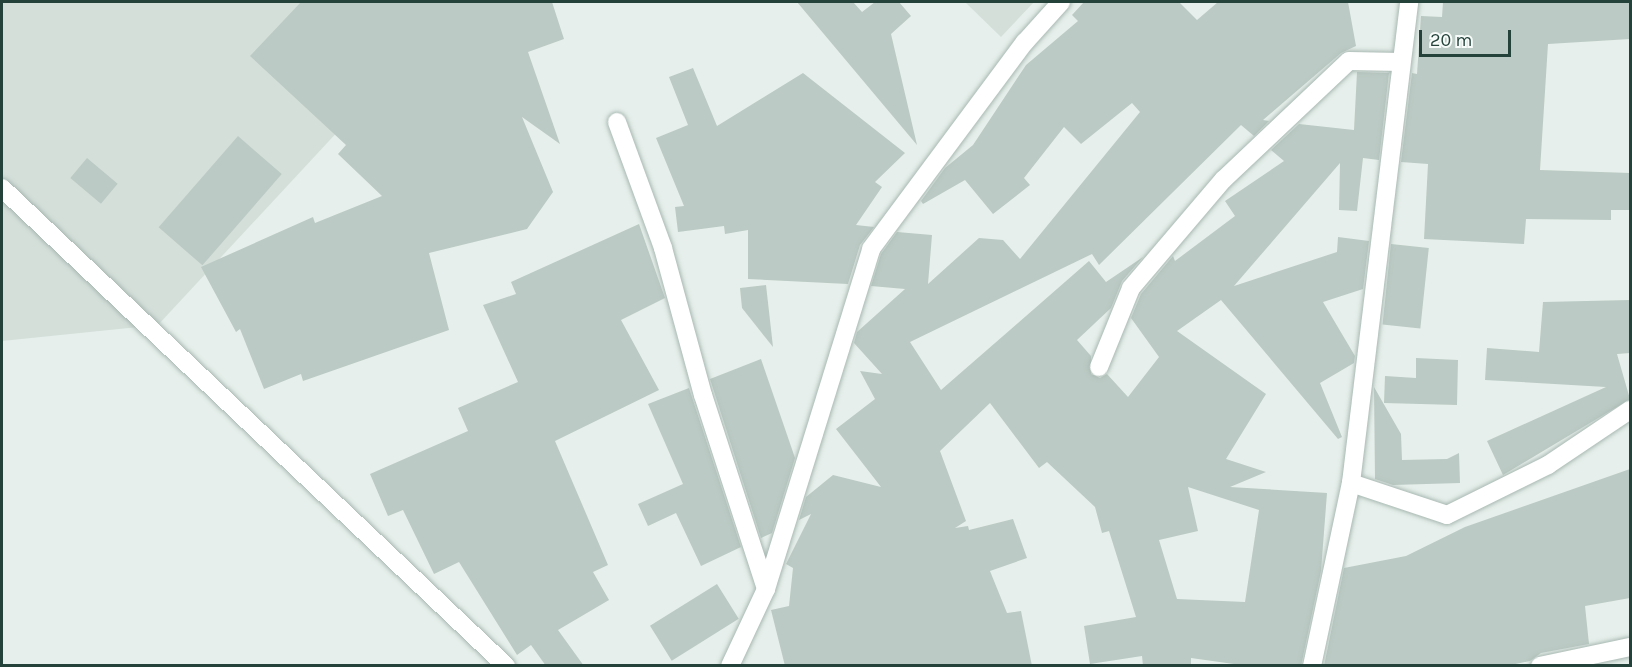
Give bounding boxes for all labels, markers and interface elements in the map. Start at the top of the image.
scale bar [1422,18,1514,56]
text: 20 m [1430,29,1472,51]

